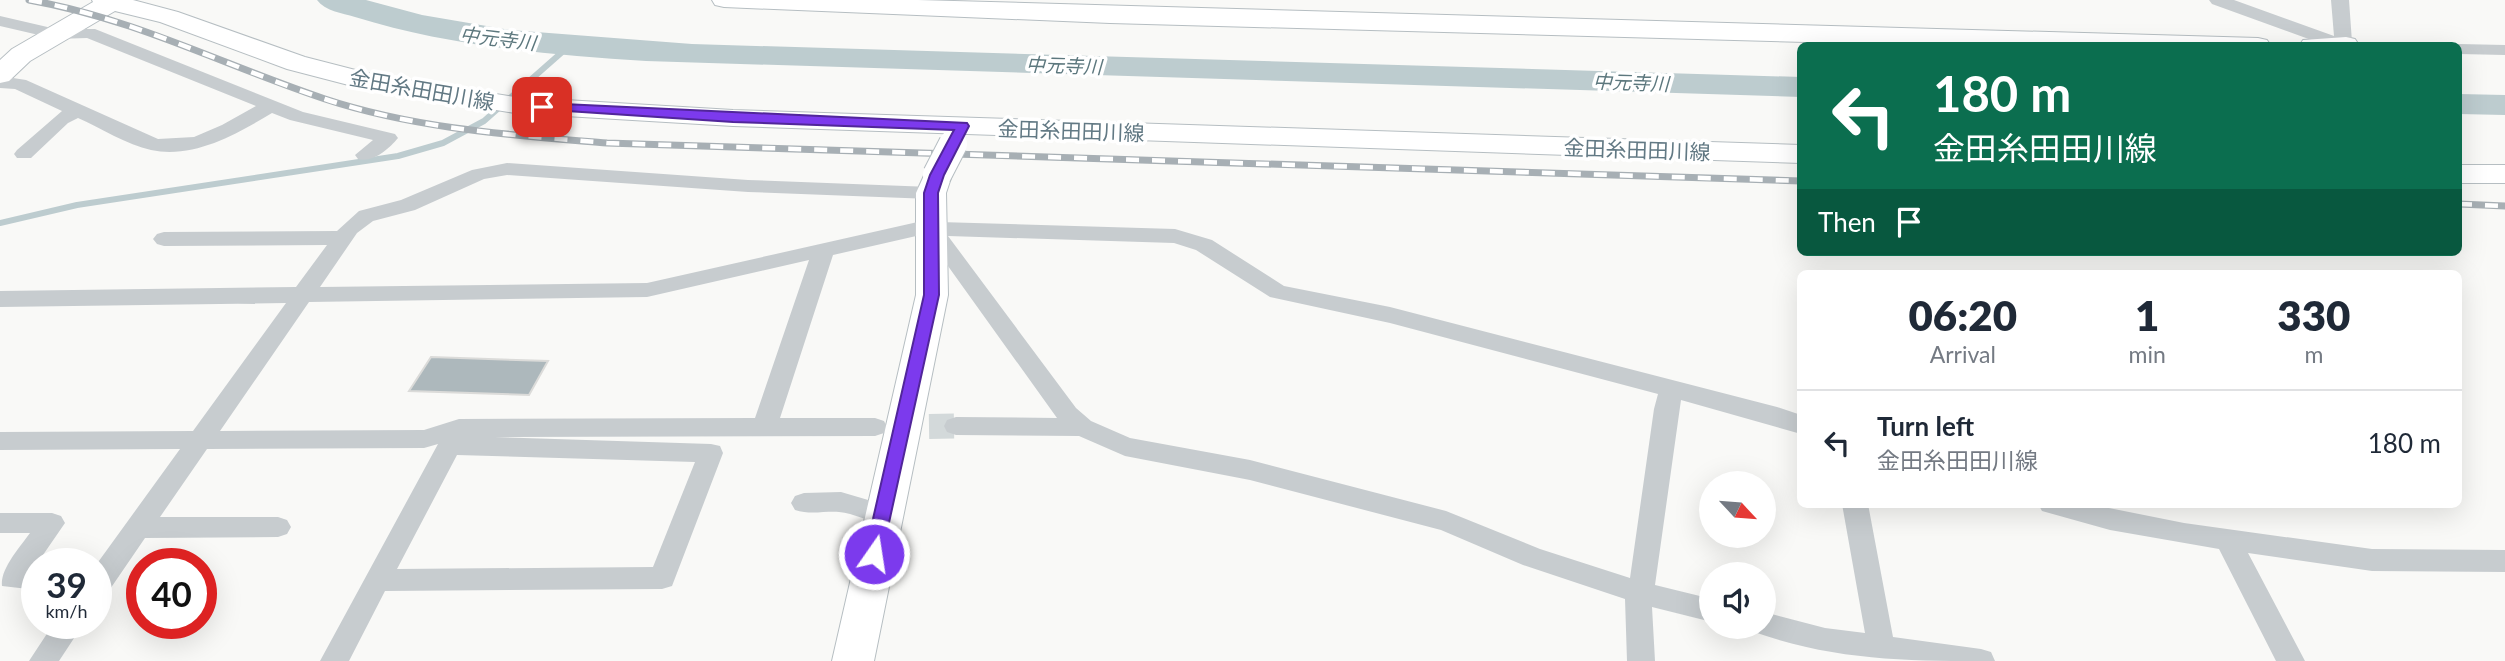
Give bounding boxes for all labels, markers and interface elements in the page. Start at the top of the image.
water label: 中元寺川 [459,22,539,54]
water label: 中元寺川 [1026,52,1104,78]
street label: 金田糸田田川線 [347,64,497,114]
text: 180 m [1933,64,2071,122]
water label: 中元寺川 [1593,69,1671,95]
icon: left [1818,70,1909,161]
pin [512,77,572,137]
icon: arrive [523,88,561,126]
street label: 金田糸田田川線 [997,115,1145,145]
text: 金田糸田田川線 [1933,128,2157,167]
street label: 金田糸田田川線 [1563,134,1711,164]
icon: arrive [1890,203,1928,241]
text: Then [1818,206,1876,238]
text: 06:20 [1909,290,2017,340]
text: 1 [2135,290,2159,340]
text: 330 [2277,290,2350,340]
text: Arrival [1930,340,1996,368]
text: min [2129,340,2166,368]
text: m [2304,340,2323,368]
text: Turn left [1877,410,1974,442]
icon: left [1818,424,1856,462]
text: 180 m [2368,427,2441,459]
text: 金田糸田田川線 [1877,446,2038,474]
north arrow [1699,471,1776,548]
map controls [1699,471,1776,639]
position arrow [837,517,911,591]
speed limit sign: 40 [126,548,217,639]
button: sound [1699,562,1776,639]
text: 39 [46,563,87,605]
text: km/h [45,600,88,622]

